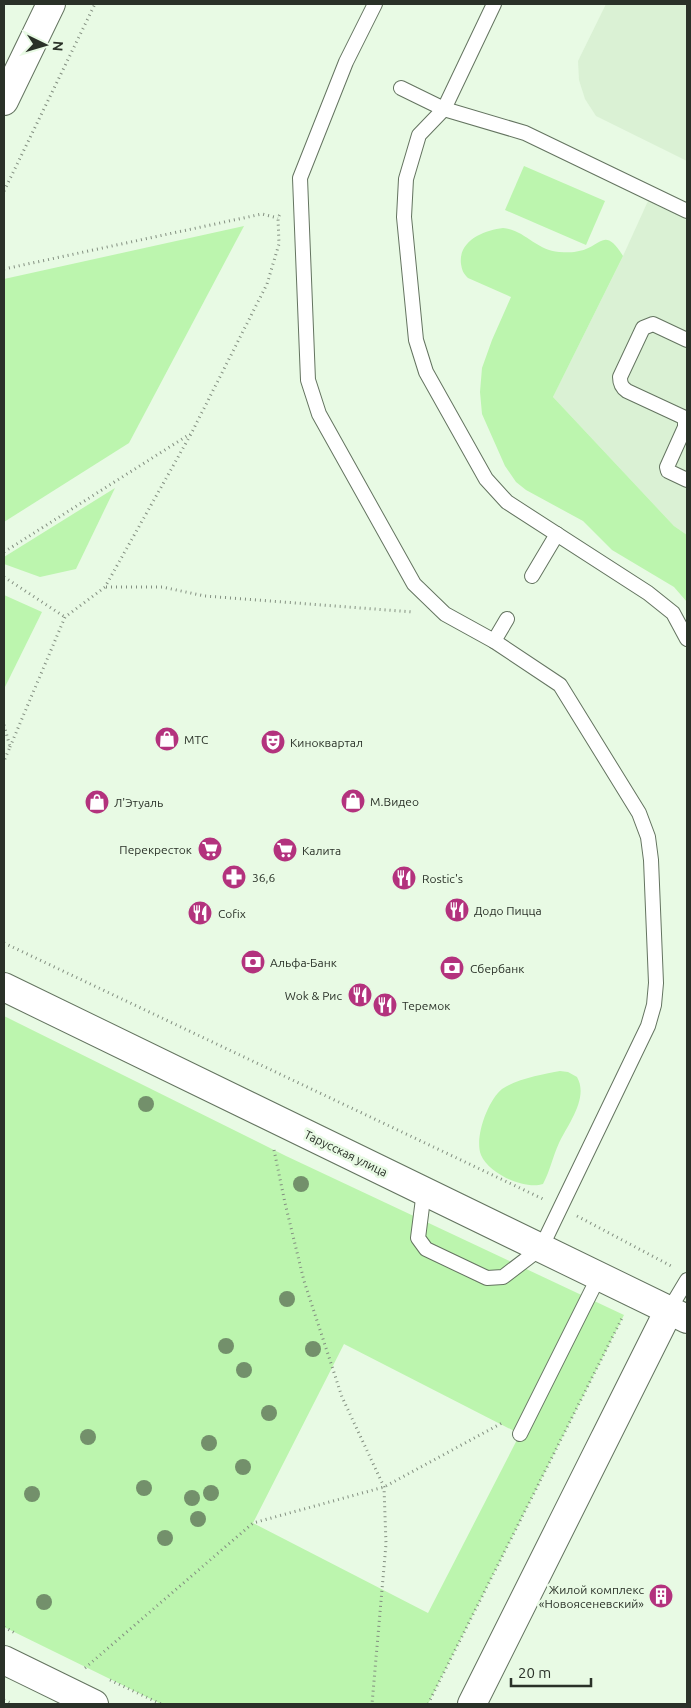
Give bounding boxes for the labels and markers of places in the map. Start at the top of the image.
shop icon: МТС [154,726,180,752]
theatre icon: Киноквартал [260,729,286,755]
place label: МТС [184,733,209,746]
place label: Киноквартал [290,736,363,749]
shop icon: М.Видео [340,788,366,814]
shop icon: Л'Этуаль [84,789,110,815]
place label: М.Видео [370,795,419,808]
place label: Л'Этуаль [114,796,163,809]
supermarket icon: Перекресток [197,836,223,862]
supermarket icon: Калита [272,837,298,863]
place label: Перекресток [119,843,192,856]
place label: Калита [302,844,341,857]
pharmacy icon: 36,6 [221,864,247,890]
restaurant icon: Rostic's [391,865,417,891]
place label: 36,6 [252,871,275,884]
place label: Rostic's [422,872,463,885]
restaurant icon: Додо Пицца [444,897,470,923]
restaurant icon: Cofix [187,900,213,926]
place label: Додо Пицца [474,904,542,917]
place label: Cofix [218,907,246,920]
bank icon: Альфа-Банк [240,949,266,975]
bank icon: Сбербанк [439,955,465,981]
place label: Альфа-Банк [270,956,337,969]
place label: Сбербанк [470,962,524,975]
restaurant icon: Wok & Рис [347,982,373,1008]
place label: Wok & Рис [285,989,342,1002]
restaurant icon: Теремок [372,992,398,1018]
place label: Теремок [402,999,450,1012]
place label: Жилой комплекс «Новоясеневский» [539,1583,644,1610]
building icon: Жилой комплекс «Новоясеневский» [648,1583,674,1609]

